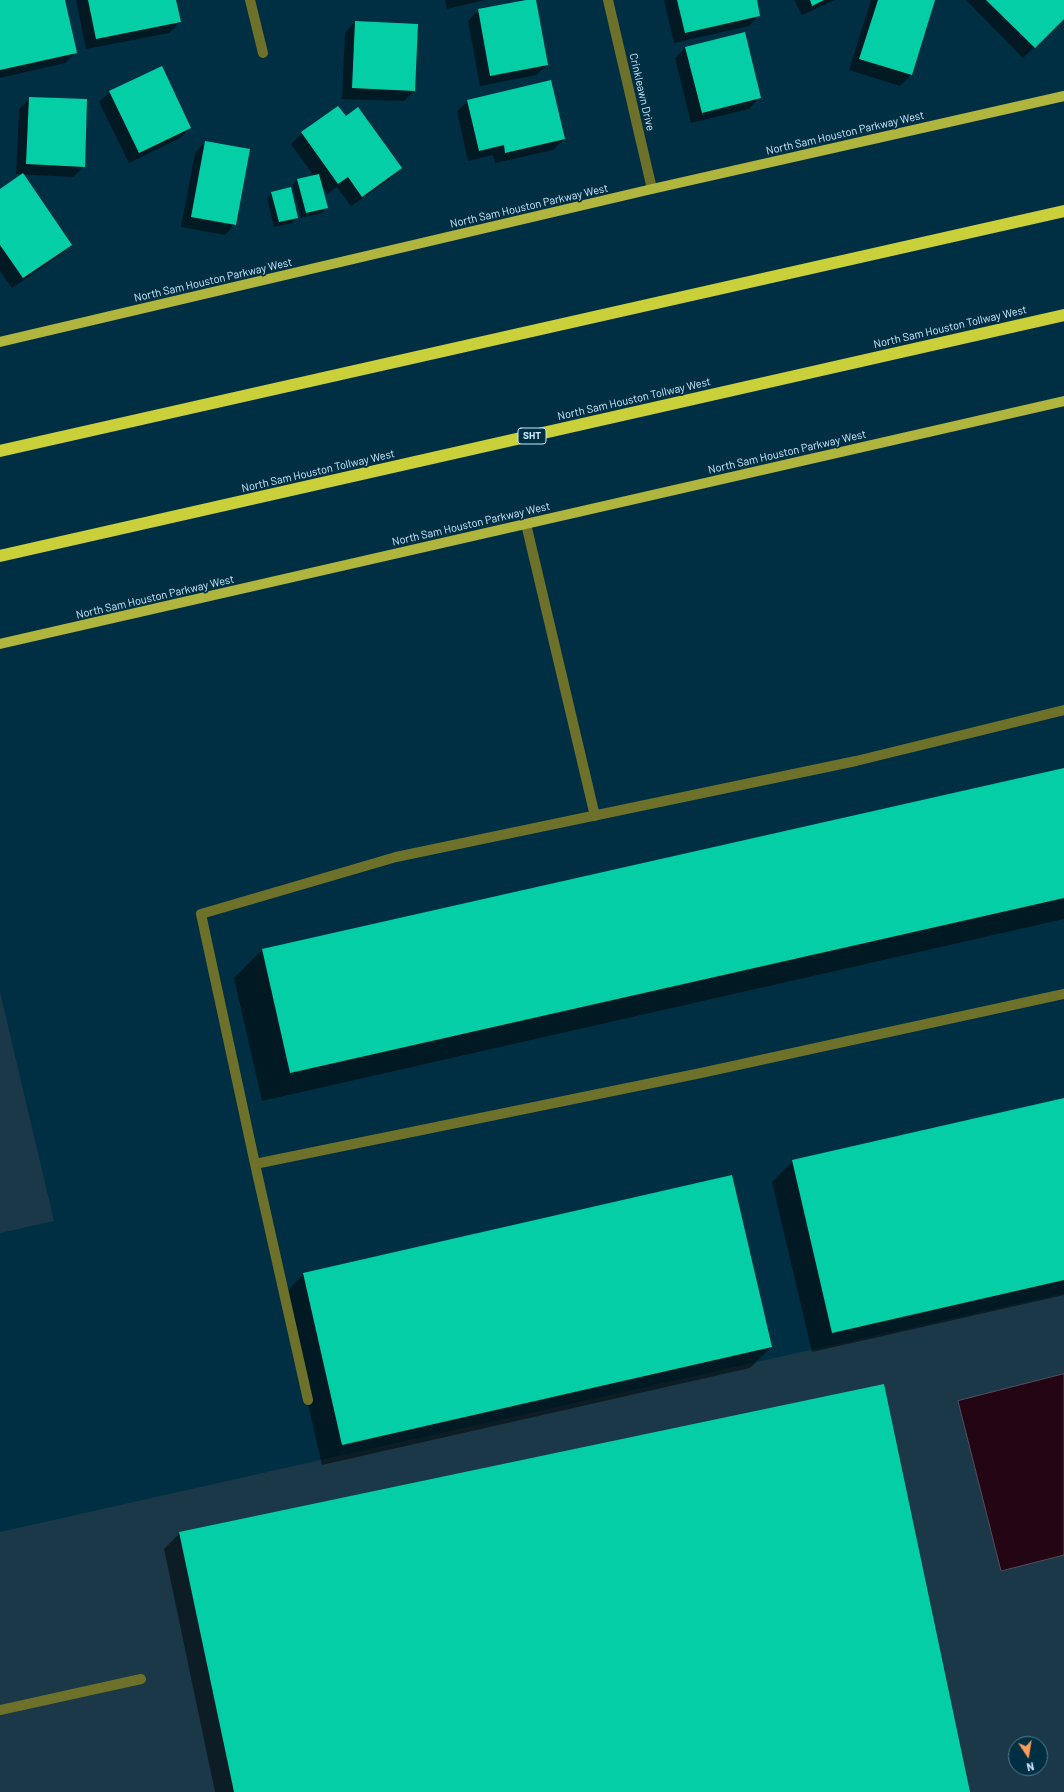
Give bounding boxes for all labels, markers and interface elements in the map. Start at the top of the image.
street label: Crinkleawn Drive [627,52,657,132]
street label: North Sam Houston Parkway West [765,108,925,158]
street label: North Sam Houston Parkway West [449,181,609,231]
street label: North Sam Houston Parkway West [133,255,293,305]
street label: North Sam Houston Tollway West [872,303,1028,351]
street label: North Sam Houston Tollway West [556,375,712,423]
street label: North Sam Houston Parkway West [707,427,867,477]
road number: SHT [518,428,546,444]
street label: North Sam Houston Tollway West [240,447,396,495]
street label: North Sam Houston Parkway West [391,499,551,549]
street label: North Sam Houston Parkway West [75,572,235,622]
north arrow [1008,1736,1048,1776]
text: N [1025,1760,1035,1774]

